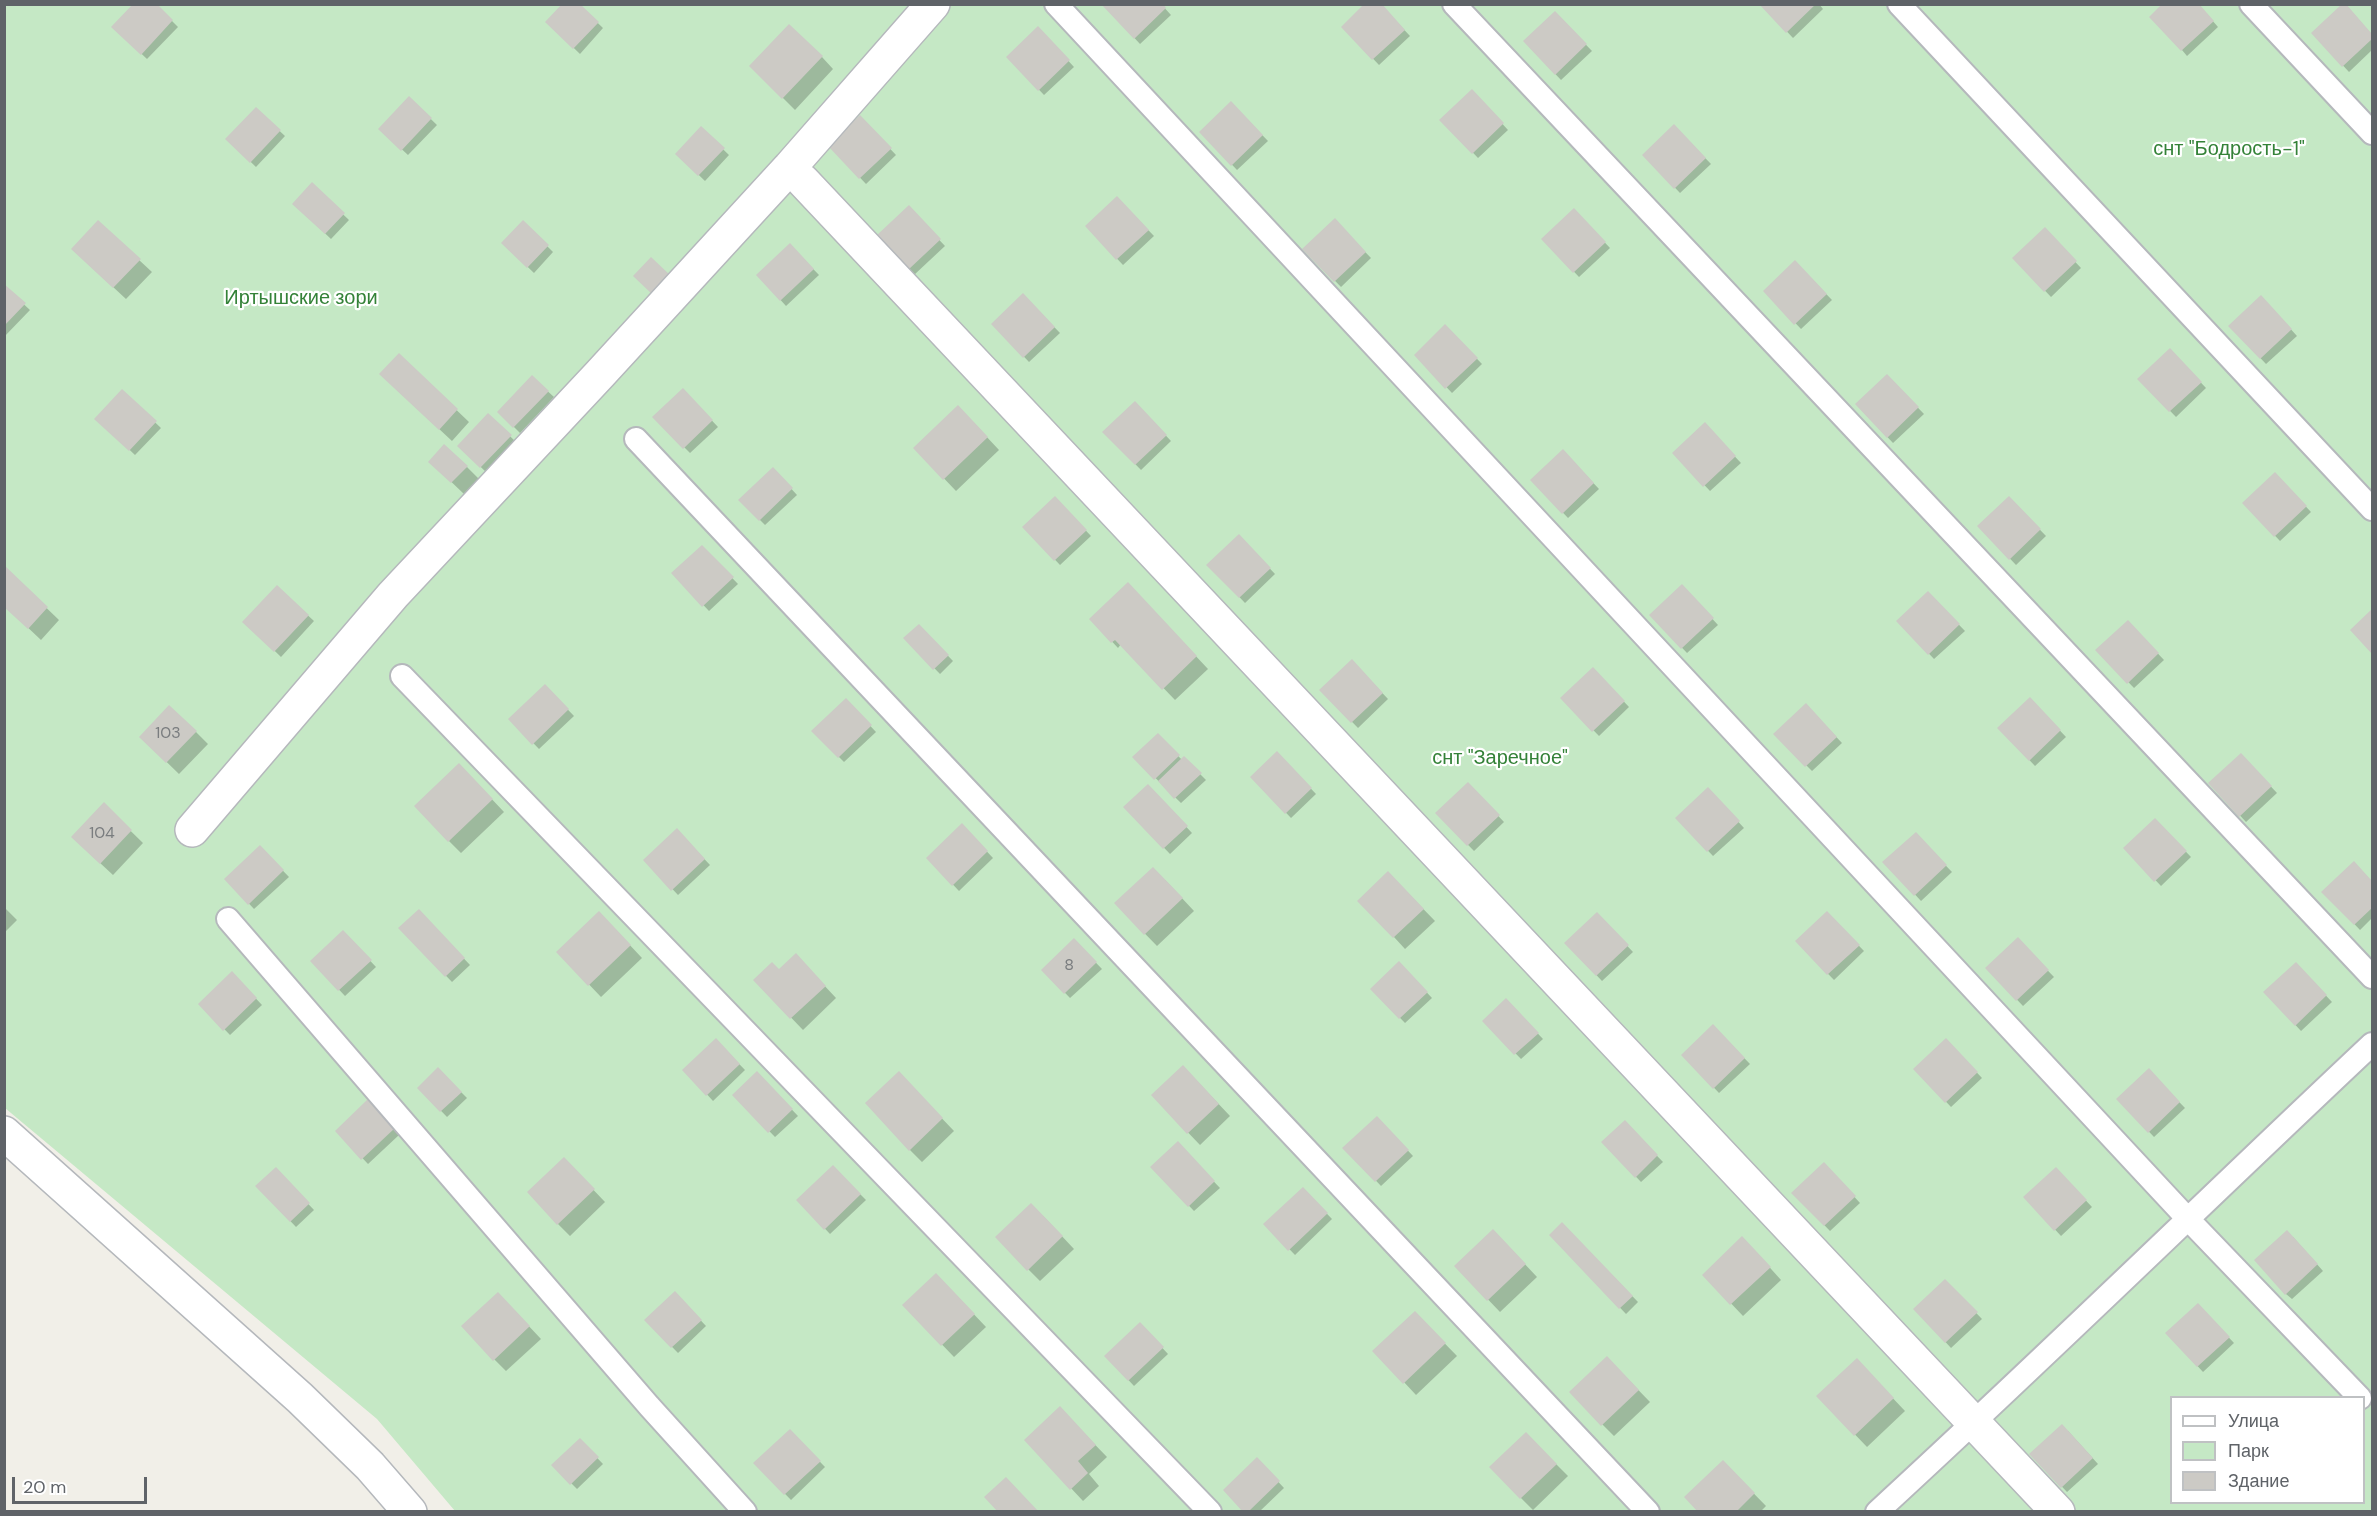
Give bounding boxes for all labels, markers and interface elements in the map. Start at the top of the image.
park label: снт "Бодрость-1" [2153,138,2305,162]
park label: Иртышские зори [224,287,378,311]
house number: 103 [155,724,181,744]
park label: снт "Заречное" [1432,747,1568,771]
house number: 104 [89,824,115,844]
house number: 8 [1064,956,1074,976]
legend [2170,1396,2365,1504]
text: Улица [2228,1409,2279,1433]
text: Парк [2228,1439,2269,1463]
scale bar [15,1465,150,1503]
text: Здание [2228,1469,2289,1493]
text: 20 m [23,1475,66,1499]

